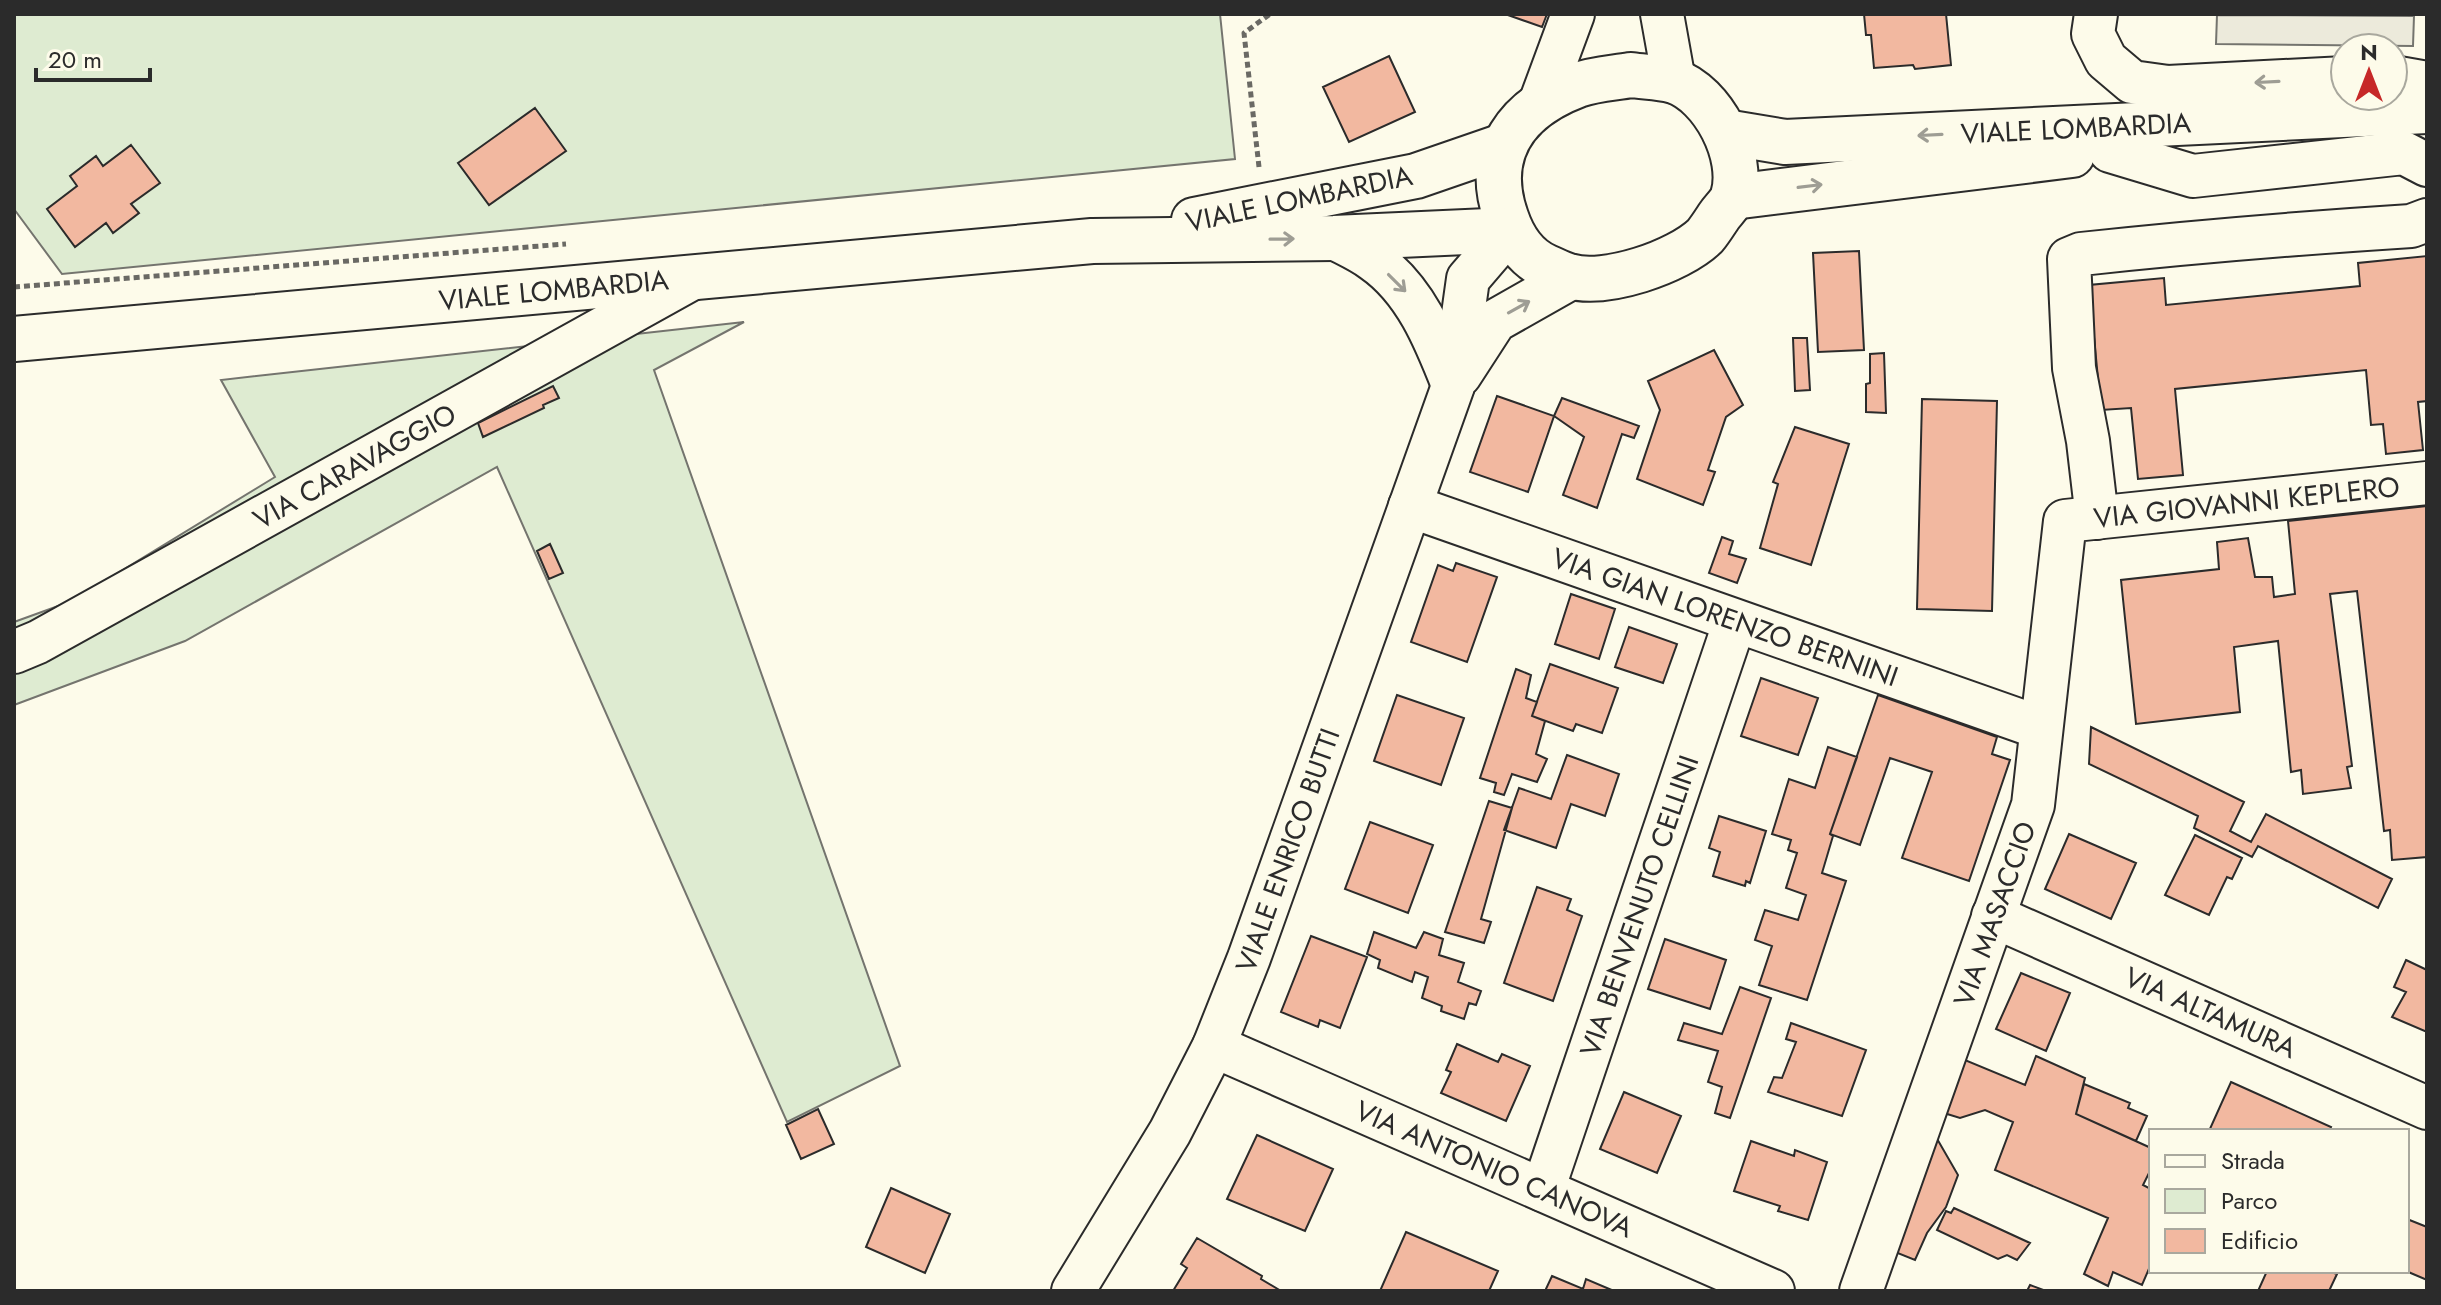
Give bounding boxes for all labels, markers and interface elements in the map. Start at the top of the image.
scale bar [36,32,150,82]
north arrow [2329,32,2409,112]
text: N [2360,36,2378,68]
text: 20 m [48,42,102,77]
one-way arrow [2254,75,2281,90]
street label: VIALE LOMBARDIA [1960,102,2193,154]
one-way arrow [1917,128,1944,143]
street label: VIALE LOMBARDIA [1182,155,1417,243]
one-way arrow [1797,178,1822,193]
one-way arrow [1268,231,1295,247]
street label: VIALE LOMBARDIA [437,259,671,321]
one-way arrow [1387,273,1406,292]
one-way arrow [1507,299,1531,314]
street label: VIA CARAVAGGIO [245,393,463,539]
street label: VIA GIOVANNI KEPLERO [2092,465,2402,538]
street label: VIA GIAN LORENZO BERNINI [1546,537,1904,697]
street label: VIALE ENRICO BUTTI [1225,722,1350,978]
street label: VIA BENVENUTO CELLINI [1569,750,1709,1062]
street label: VIA MASACCIO [1943,816,2046,1012]
street label: VIA ALTAMURA [2118,956,2304,1069]
street label: VIA ANTONIO CANOVA [1349,1090,1640,1248]
legend [2149,1129,2409,1273]
text: Strada [2221,1143,2285,1178]
text: Parco [2221,1183,2277,1218]
text: Edificio [2221,1223,2298,1258]

